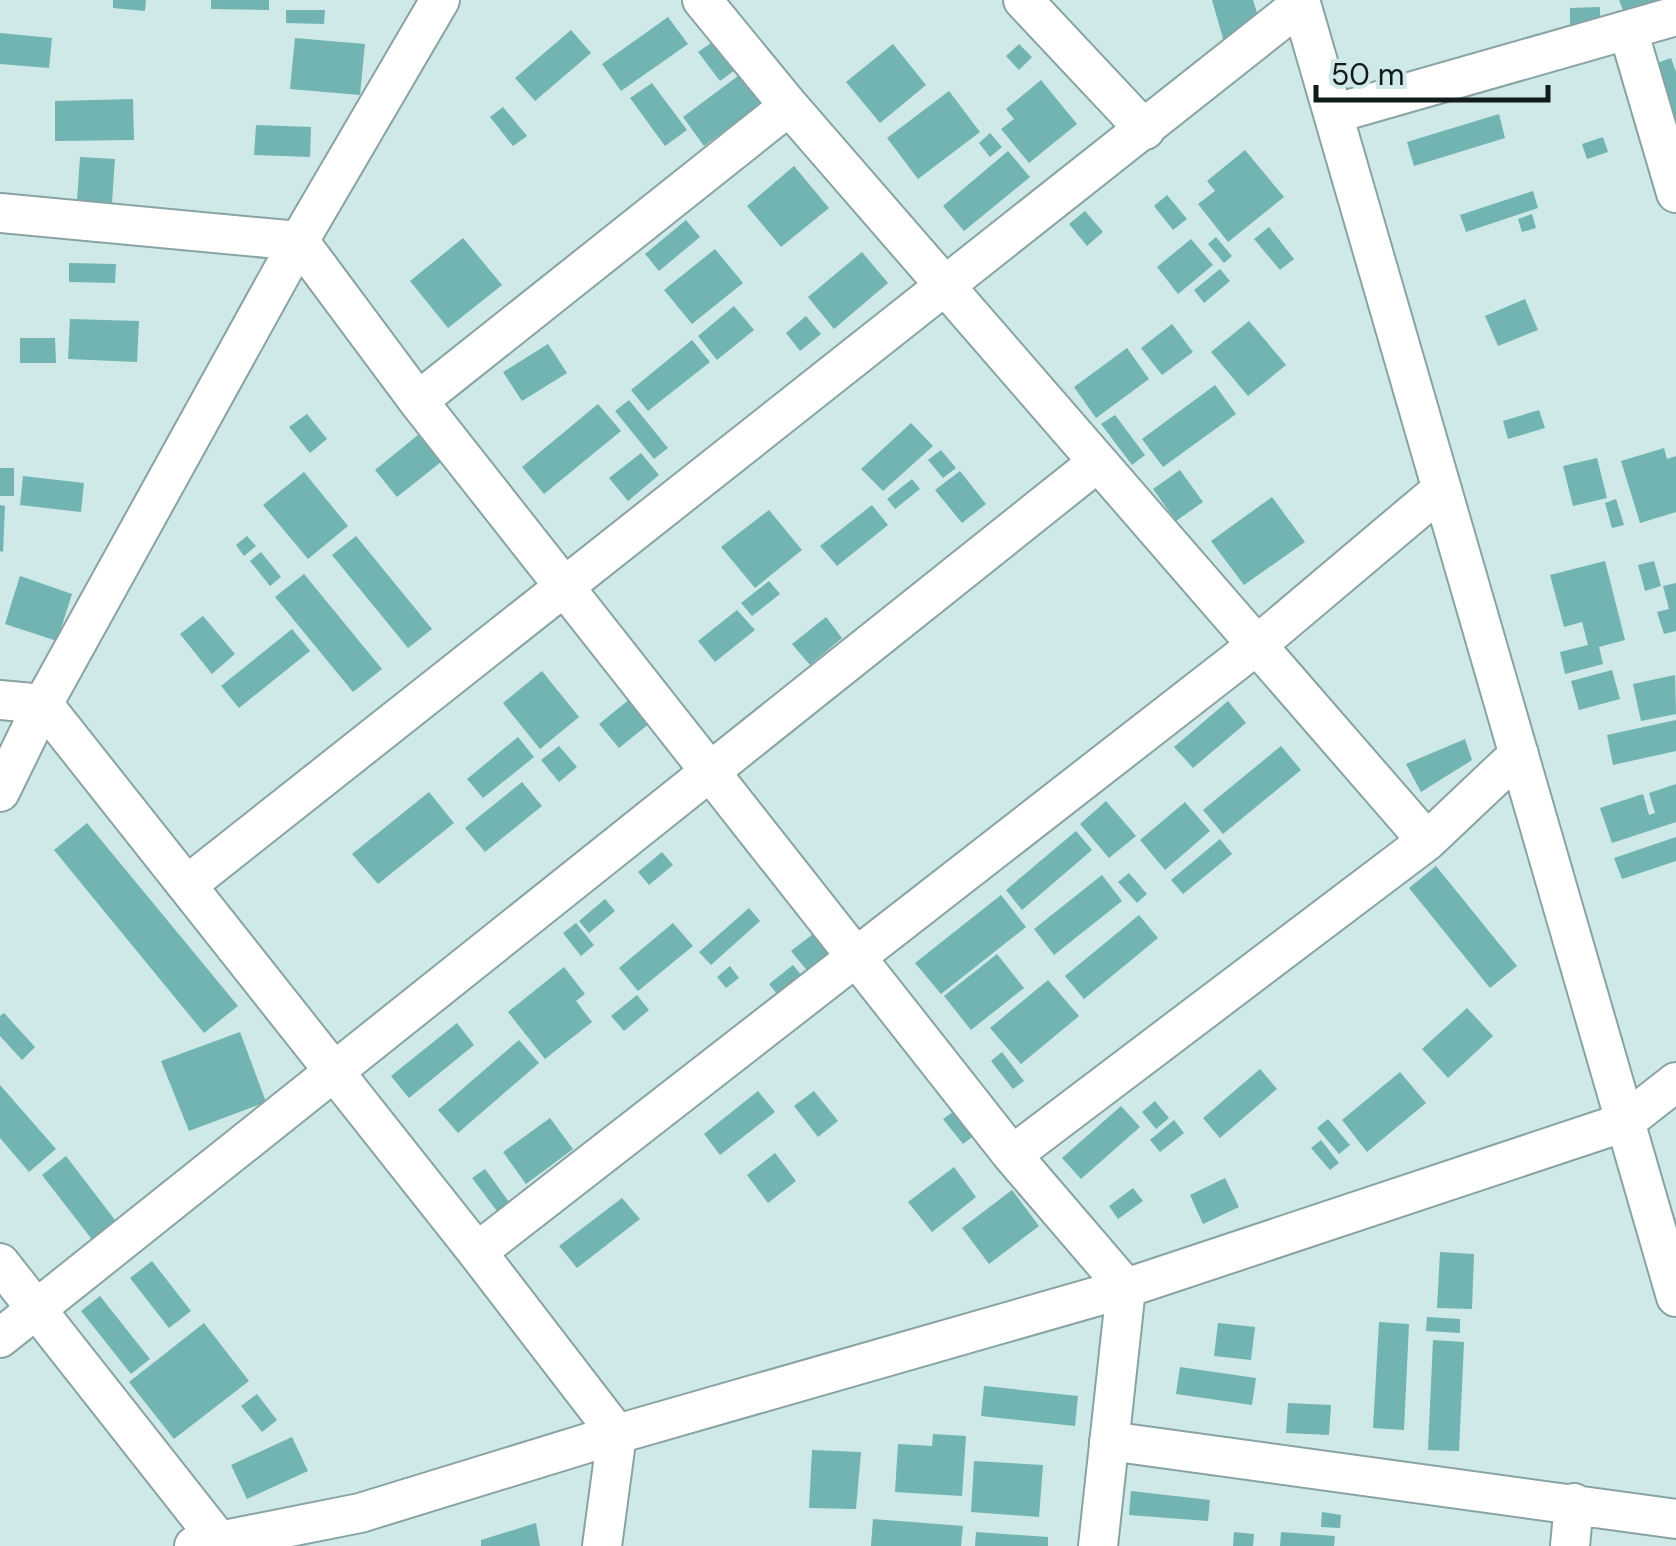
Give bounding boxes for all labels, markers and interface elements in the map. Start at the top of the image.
scale bar [1316,40,1548,102]
text: 50 m [1331,55,1405,94]

